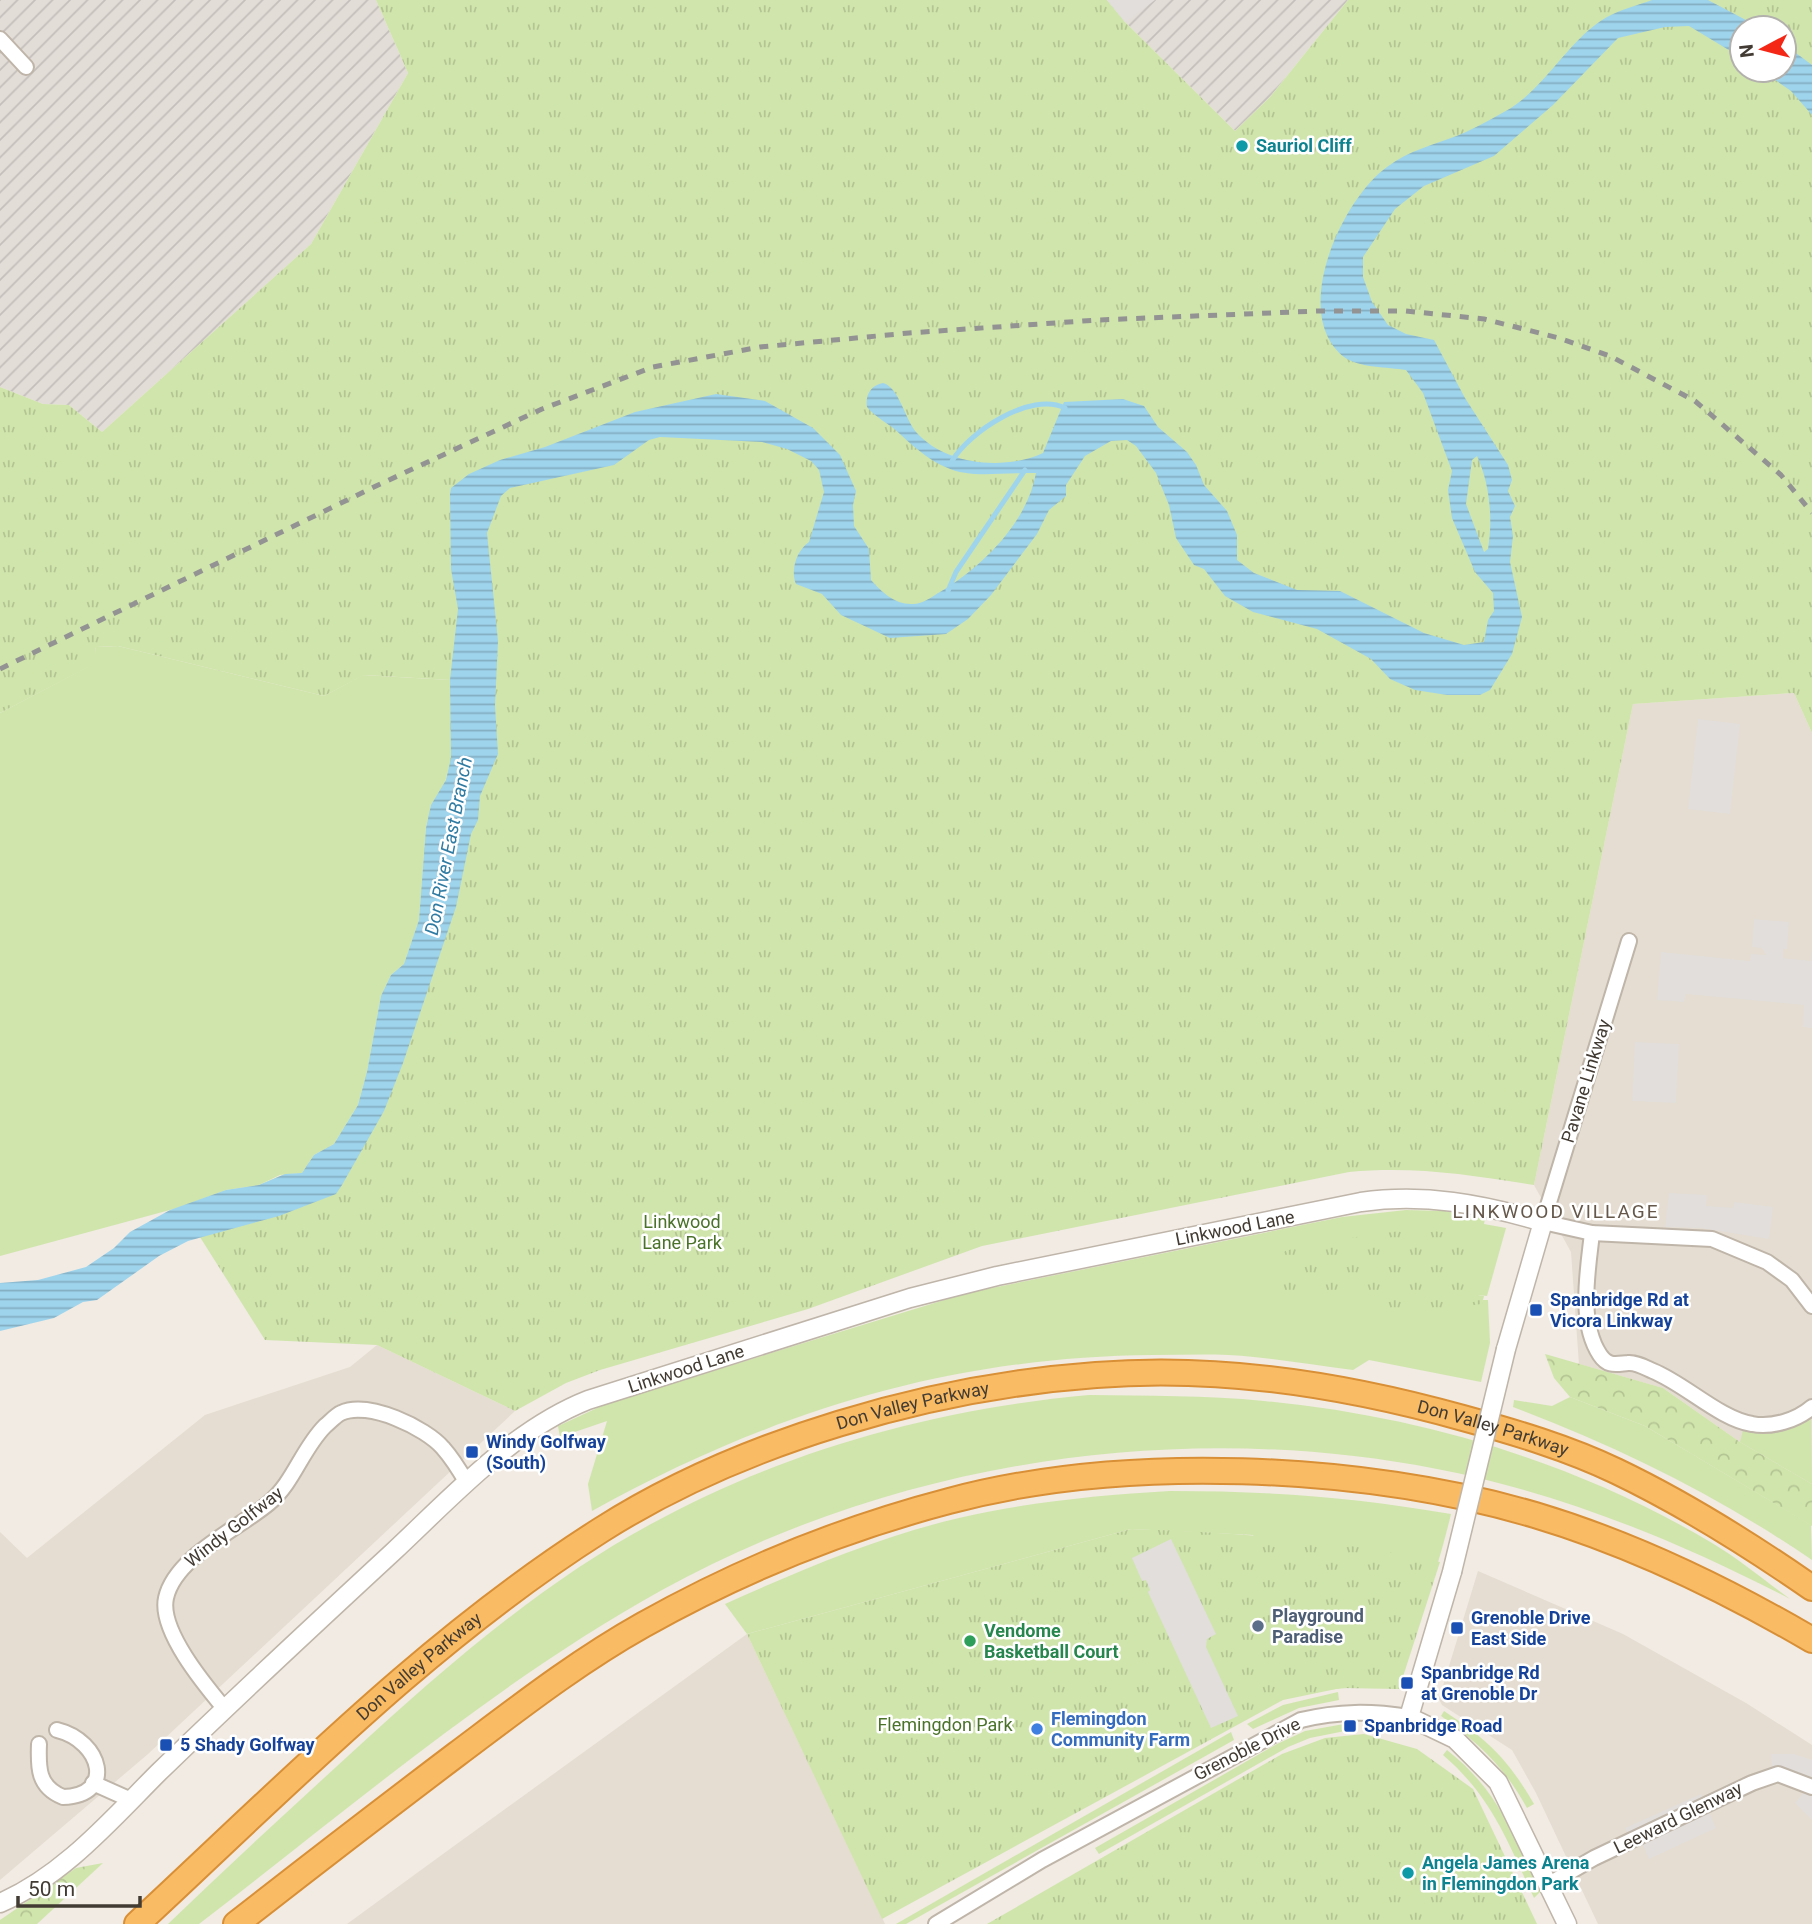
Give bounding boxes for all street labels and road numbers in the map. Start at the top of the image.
street label: Pavane Linkway [1557,1016,1614,1145]
street label: Linkwood Lane [1174,1206,1296,1249]
street label: Linkwood Lane [625,1340,747,1397]
street label: Don Valley Parkway [833,1377,991,1434]
street label: Don Valley Parkway [1415,1395,1572,1460]
street label: Windy Golfway [181,1482,287,1571]
street label: Don Valley Parkway [352,1607,486,1725]
street label: Grenoble Drive [1190,1713,1304,1784]
street label: Leeward Glenway [1610,1777,1746,1858]

